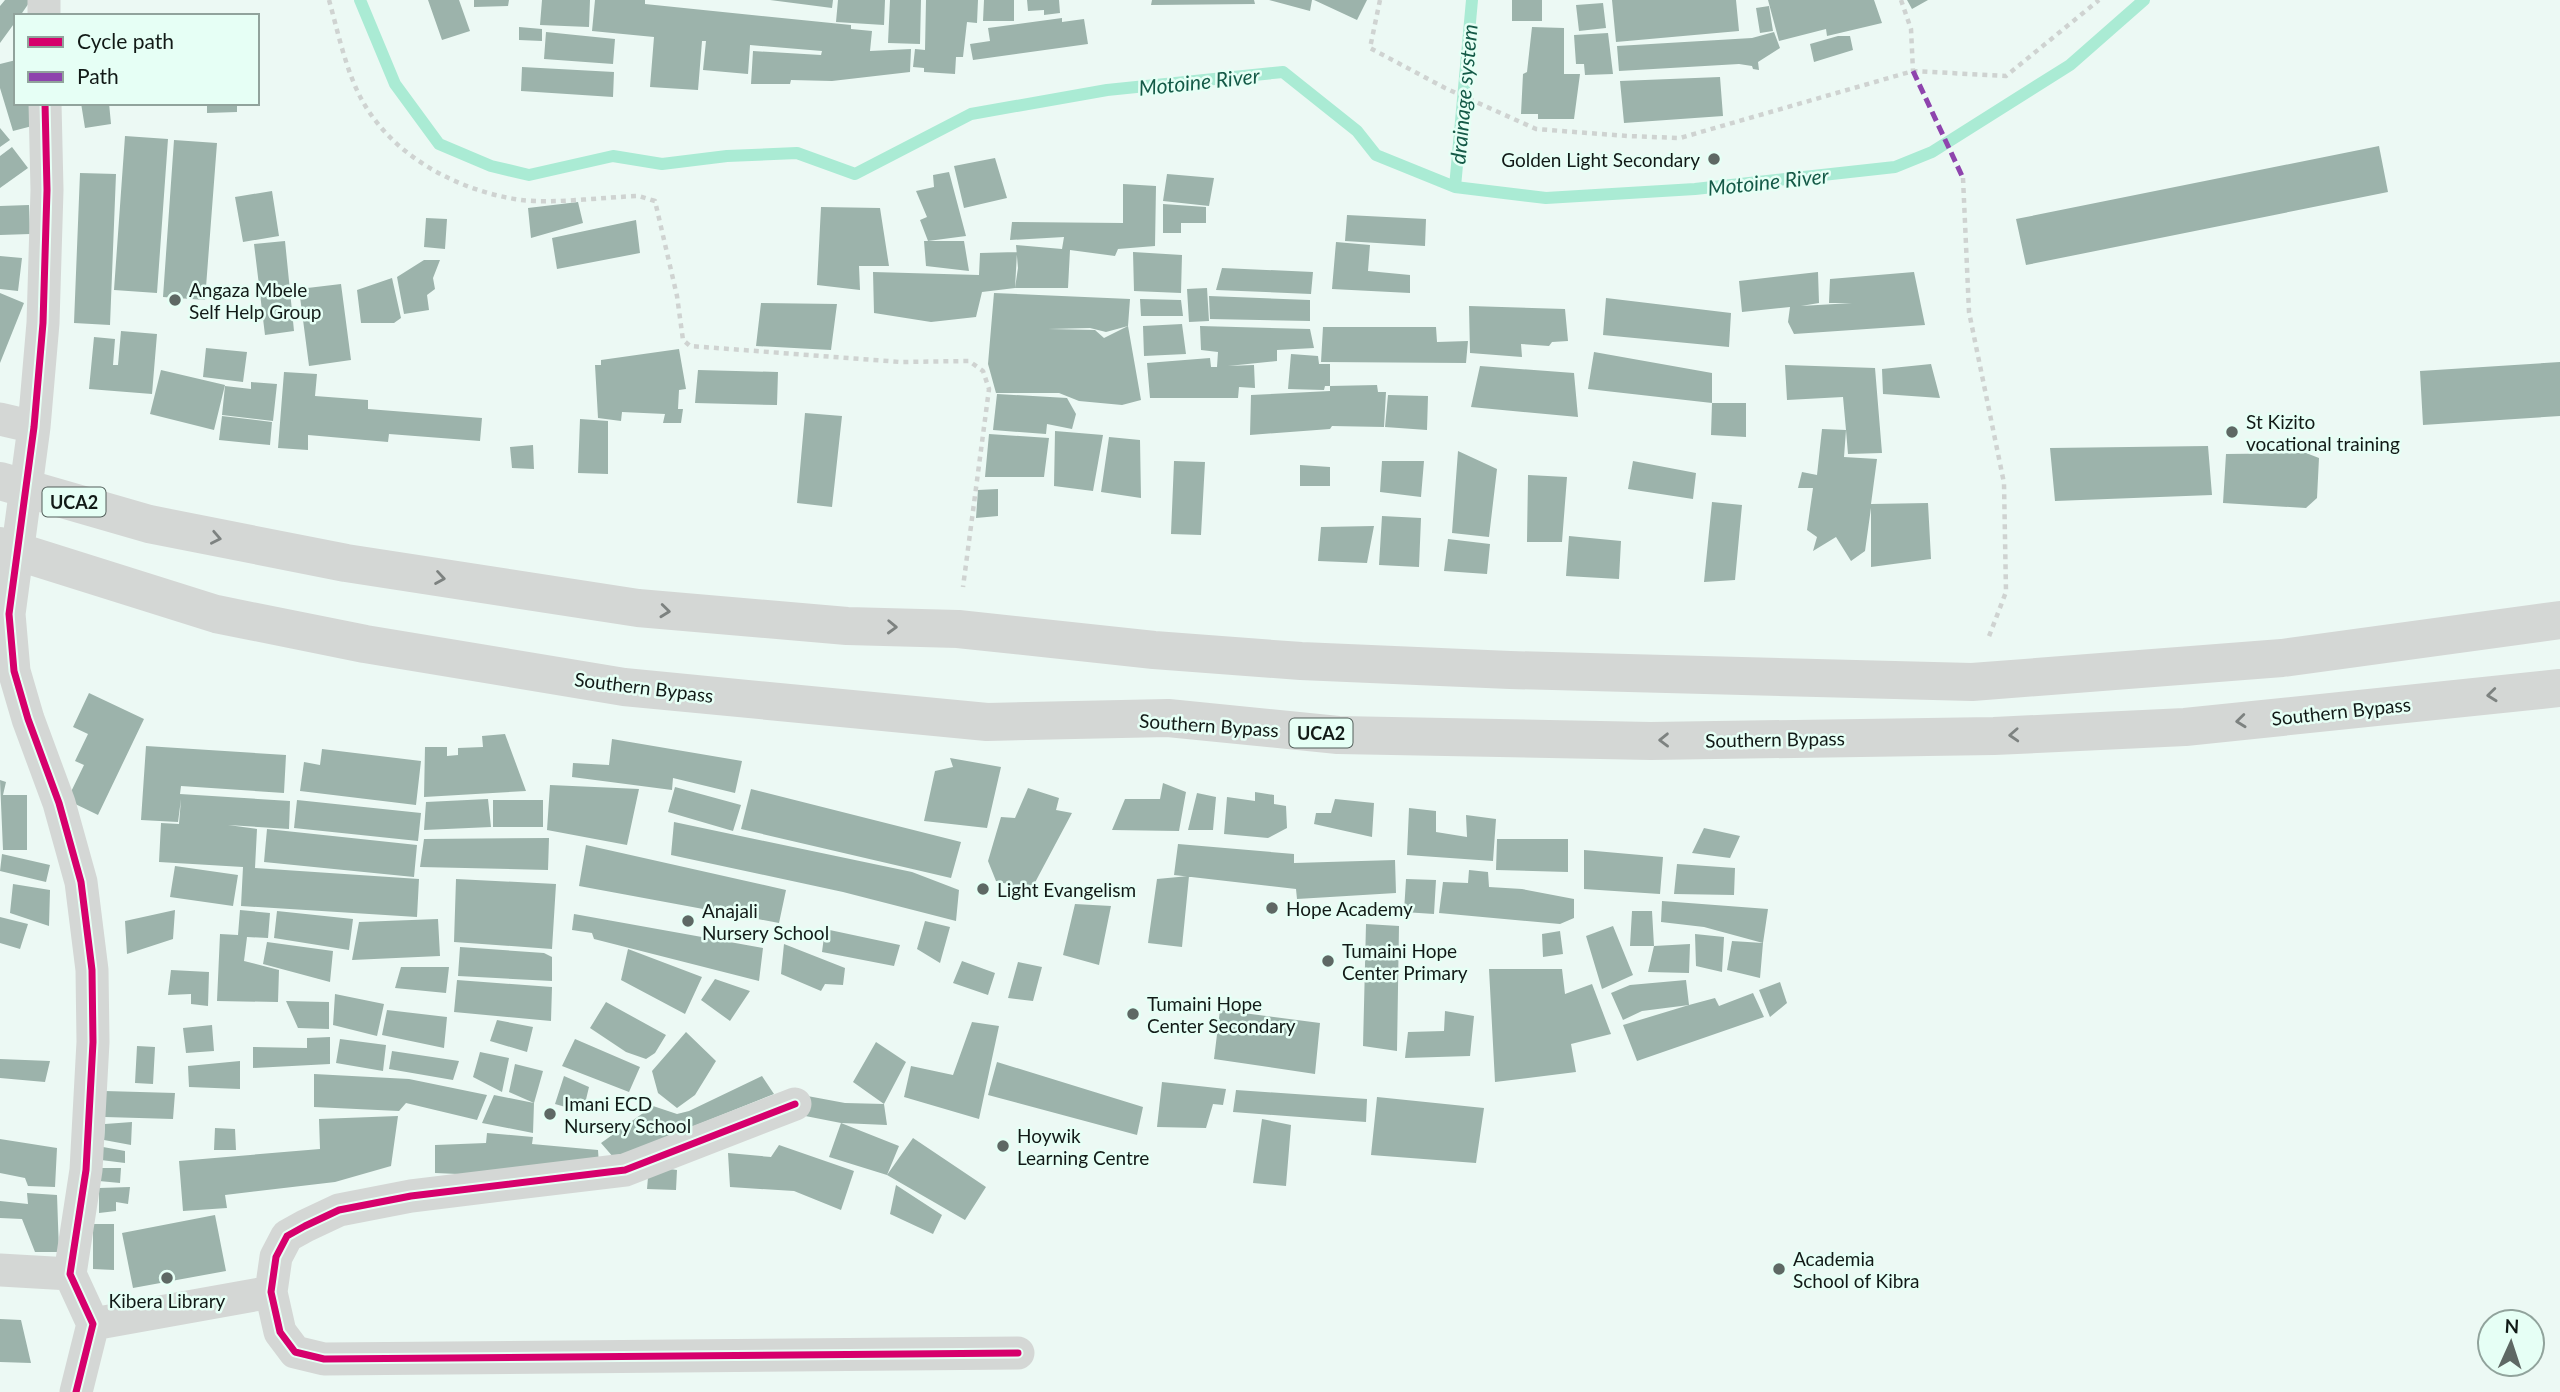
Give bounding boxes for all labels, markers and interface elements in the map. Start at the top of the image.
legend [14,14,259,105]
water label: drainage system [1444,23,1482,165]
text: Cycle path [77,28,174,53]
water label: Motoine River [1137,62,1262,100]
text: Path [77,63,119,88]
place label: Golden Light Secondary [1501,148,1700,171]
marker: Golden Light Secondary [1706,151,1722,167]
water label: Motoine River [1706,162,1831,200]
place label: Angaza Mbele Self Help Group [189,278,321,323]
marker: Angaza Mbele Self Help Group [167,292,183,308]
place label: St Kizito vocational training [2246,410,2400,455]
marker: St Kizito vocational training [2224,424,2240,440]
road number: UCA2 [42,488,106,516]
one-way arrow [210,529,222,544]
one-way arrow [434,570,446,585]
one-way arrow [659,603,671,618]
one-way arrow [886,620,897,635]
street label: Southern Bypass [573,667,715,707]
one-way arrow [2486,688,2498,703]
street label: Southern Bypass [2270,692,2412,730]
street label: Southern Bypass [1138,709,1280,741]
one-way arrow [2236,713,2247,728]
road number: UCA2 [1290,718,1352,748]
street label: Southern Bypass [1705,726,1845,752]
one-way arrow [2009,727,2020,742]
one-way arrow [1659,733,1670,748]
place label: Light Evangelism [997,878,1136,901]
marker: Light Evangelism [975,881,991,897]
place label: Hope Academy [1286,897,1413,920]
place label: Anajali Nursery School [702,899,829,944]
marker: Hope Academy [1264,900,1280,916]
marker: Anajali Nursery School [680,913,696,929]
place label: Tumaini Hope Center Primary [1342,939,1468,984]
marker: Tumaini Hope Center Primary [1320,953,1336,969]
place label: Tumaini Hope Center Secondary [1147,992,1296,1037]
marker: Tumaini Hope Center Secondary [1125,1006,1141,1022]
place label: Imani ECD Nursery School [564,1092,691,1137]
marker: Imani ECD Nursery School [542,1106,558,1122]
place label: Hoywik Learning Centre [1017,1124,1149,1169]
marker: Hoywik Learning Centre [995,1138,1011,1154]
place label: Academia School of Kibra [1793,1247,1920,1292]
marker: Academia School of Kibra [1771,1261,1787,1277]
marker: Kibera Library [159,1270,175,1286]
place label: Kibera Library [109,1289,226,1312]
north arrow [2476,1308,2546,1378]
text: N [2504,1314,2520,1337]

